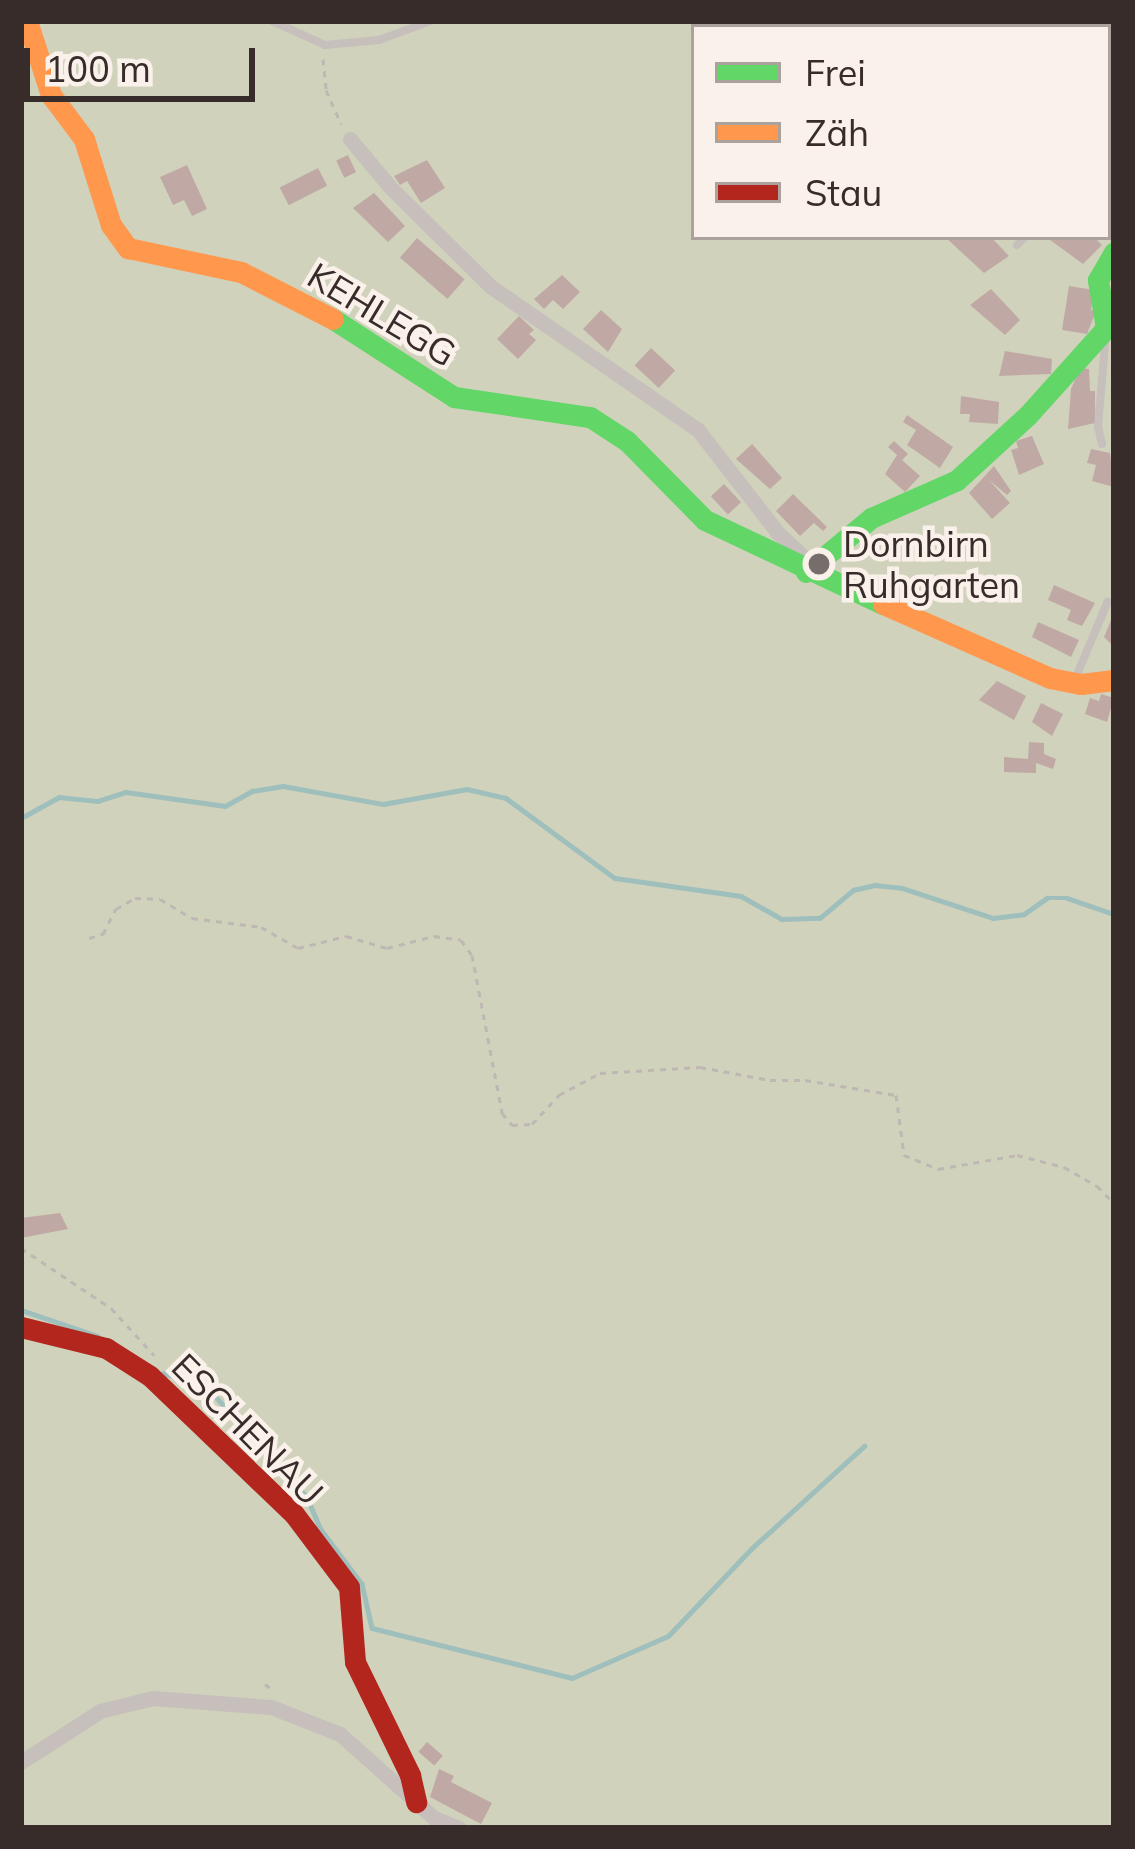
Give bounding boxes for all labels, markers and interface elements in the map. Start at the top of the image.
scale bar [30,24,261,98]
legend [691,24,1111,240]
text: 100 m [45,46,151,91]
text: Frei [805,50,866,95]
text: Zäh [805,110,869,155]
text: Stau [805,170,882,215]
street label: KEHLEGG [300,253,464,375]
place label: Dornbirn Ruhgarten [843,521,1020,606]
marker: Dornbirn Ruhgarten [806,551,832,577]
street label: ESCHENAU [163,1344,333,1514]

